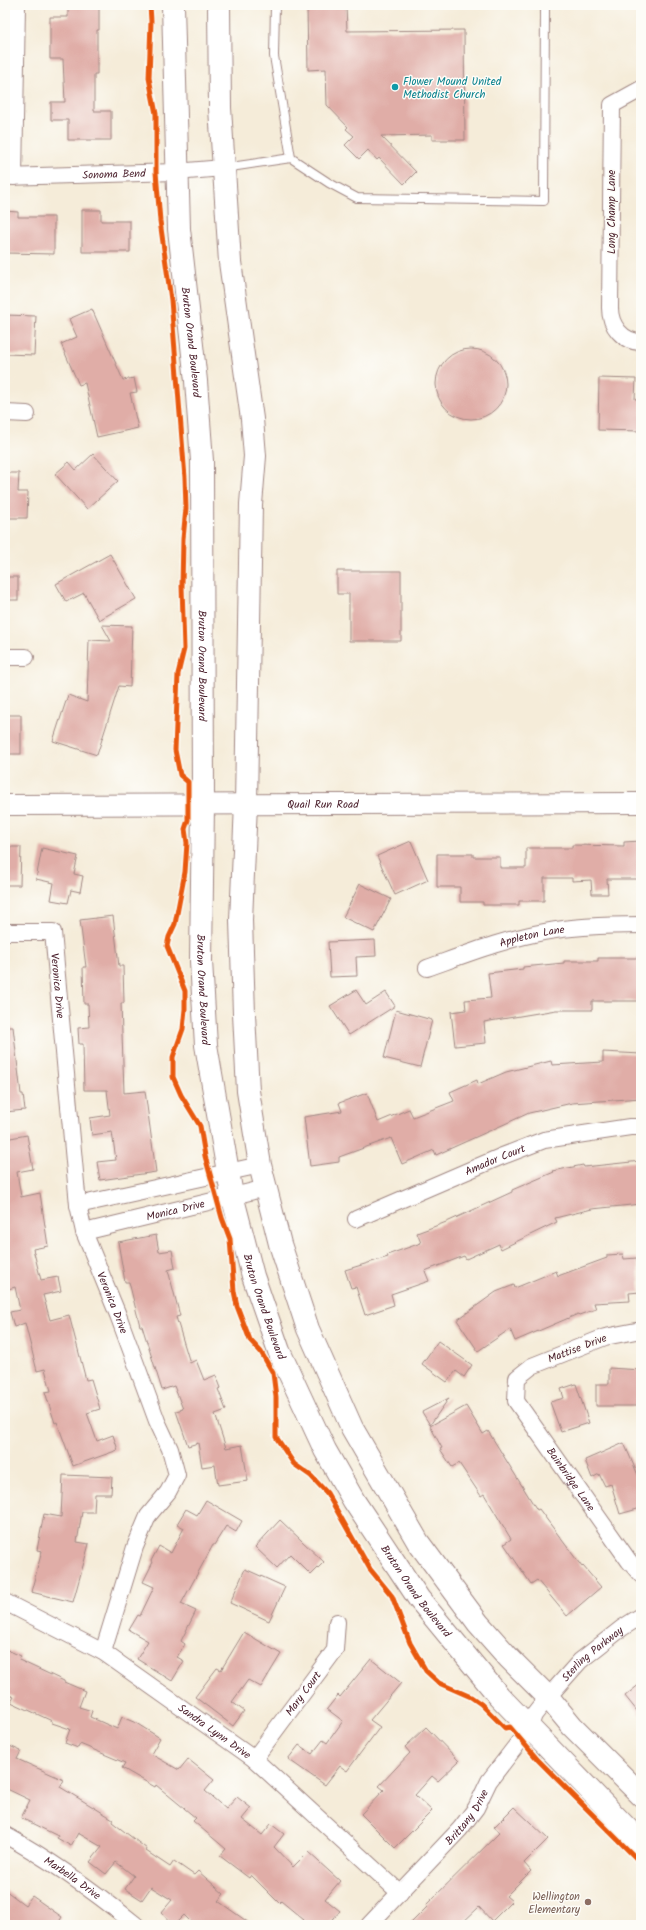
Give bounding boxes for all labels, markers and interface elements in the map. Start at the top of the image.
place label: Flower Mound United Methodist Church [403,73,502,104]
marker: Flower Mound United Methodist Church [390,82,400,92]
street label: Sonoma Bend [82,165,146,185]
street label: Long Champ Lane [603,170,621,254]
street label: Bruton Orand Boulevard [176,286,205,399]
street label: Bruton Orand Boulevard [192,610,211,722]
street label: Quail Run Road [287,796,359,814]
street label: Appleton Lane [497,921,566,953]
street label: Bruton Orand Boulevard [191,934,214,1046]
street label: Veronica Drive [45,952,69,1019]
street label: Amador Court [462,1140,529,1181]
street label: Monica Drive [144,1195,207,1227]
street label: Bruton Orand Boulevard [238,1252,290,1364]
street label: Veronica Drive [91,1269,132,1337]
street label: Mattise Drive [545,1329,610,1368]
street label: Bainbridge Lane [541,1444,599,1515]
street label: Bruton Orand Boulevard [376,1542,456,1642]
street label: Sterling Parkway [558,1622,628,1686]
street label: Mary Court [281,1667,327,1720]
street label: Sandra Lynn Drive [174,1700,255,1764]
street label: Brittany Drive [441,1786,494,1850]
street label: Marbella Drive [40,1852,105,1905]
place label: Wellington Elementary [528,1888,581,1919]
marker: Wellington Elementary [583,1897,593,1907]

